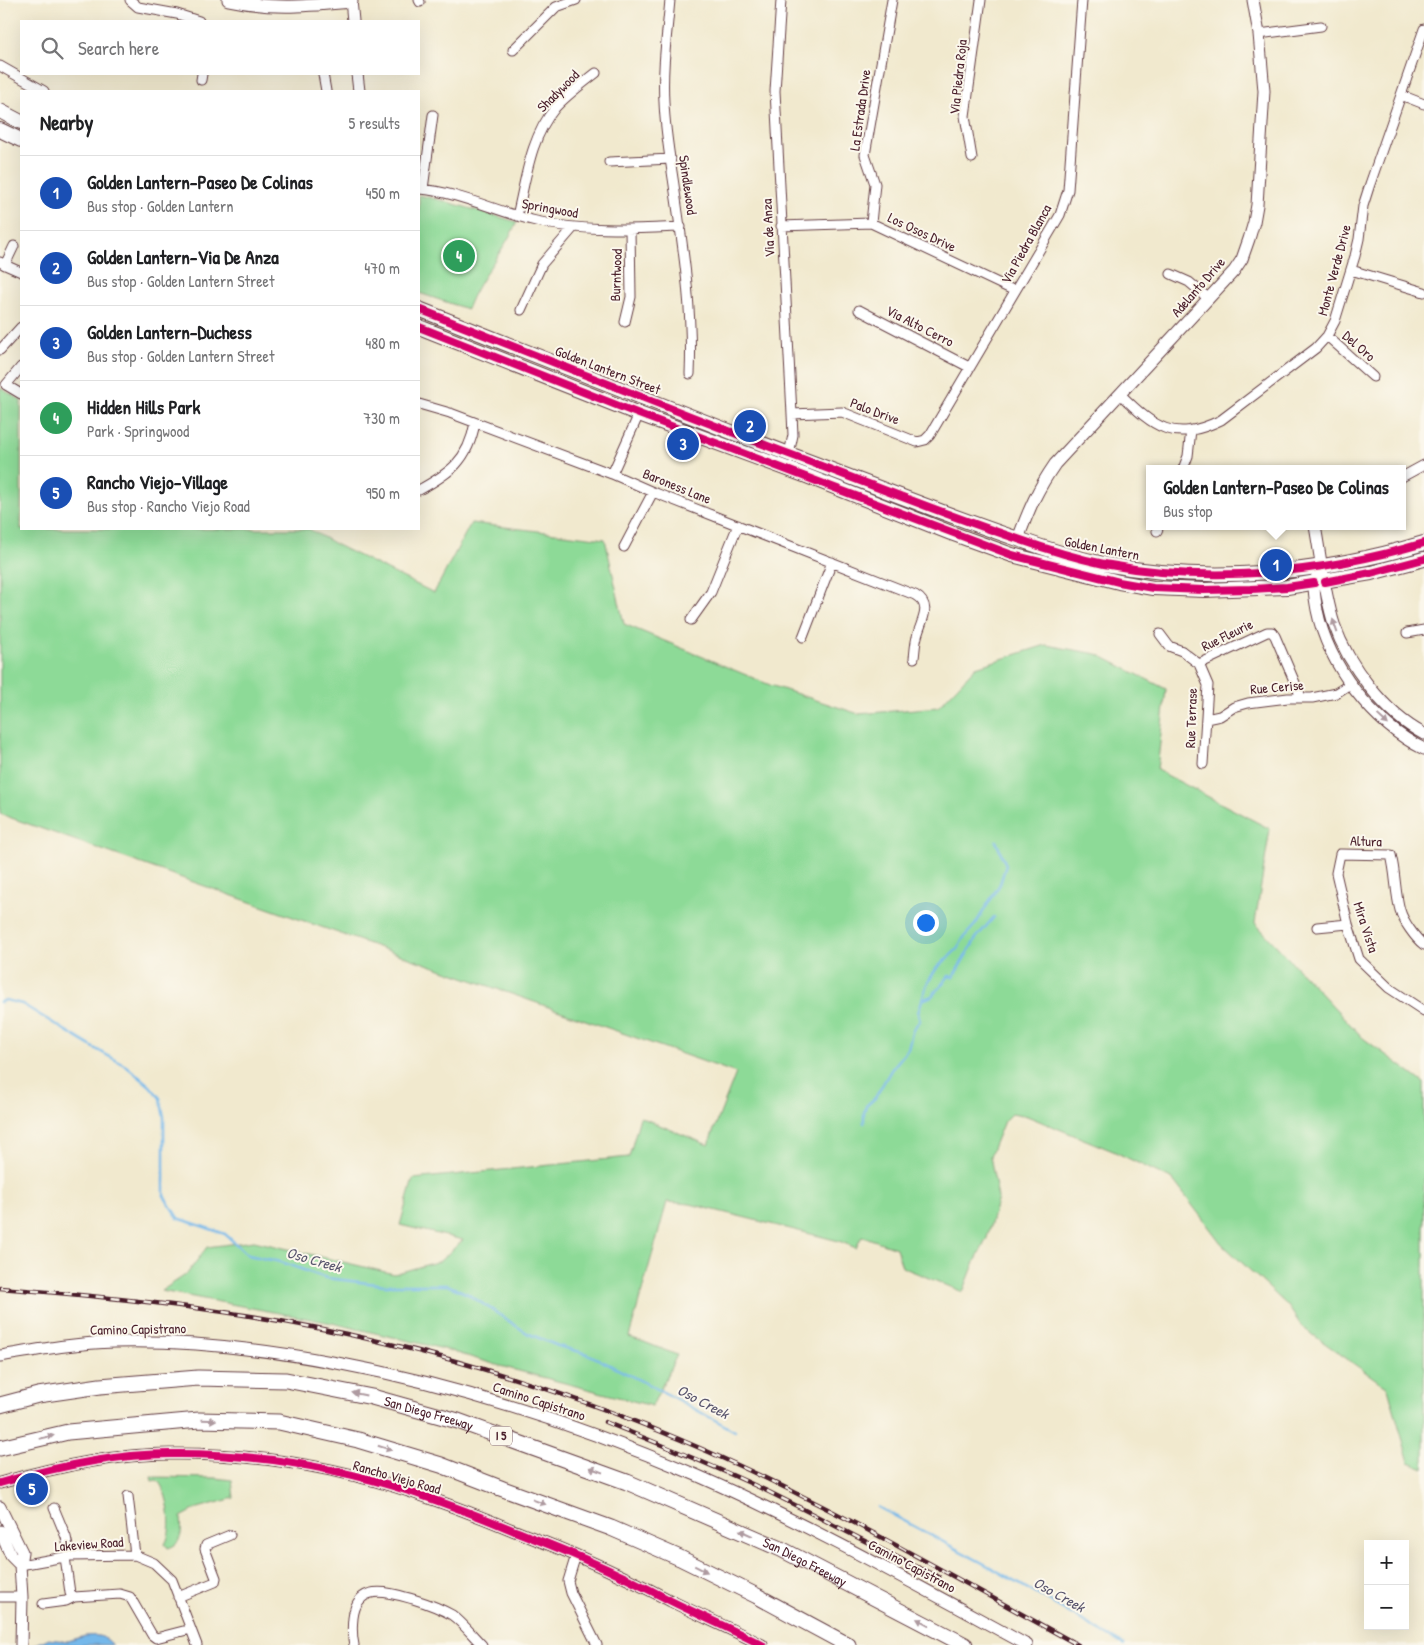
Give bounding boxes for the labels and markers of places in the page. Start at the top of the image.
pin: 4 [443,237,475,275]
pin: 2 [734,407,766,445]
pin: 3 [667,425,699,463]
pin: 1 [1260,546,1292,584]
pin: 5 [16,1470,48,1508]

